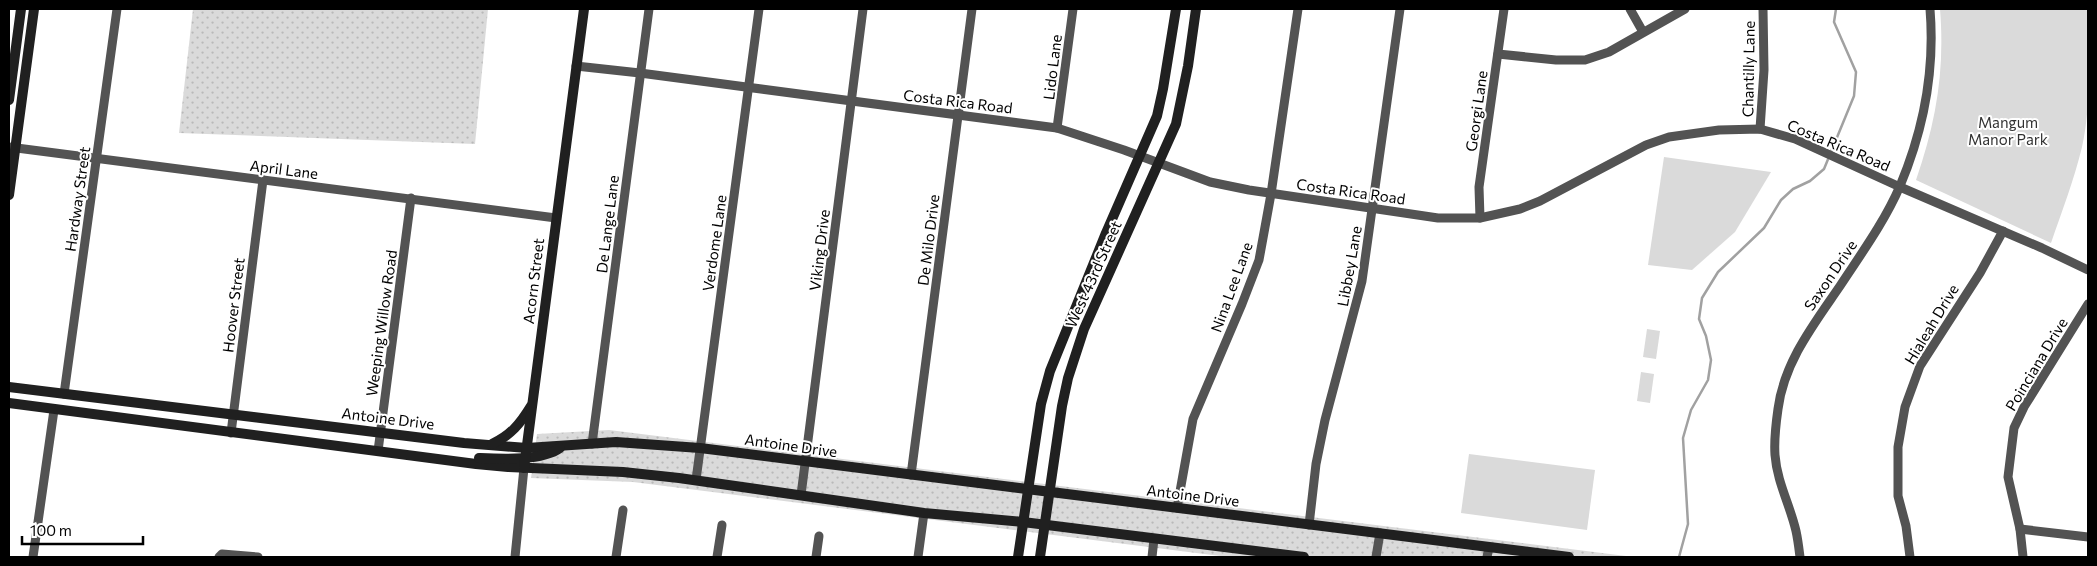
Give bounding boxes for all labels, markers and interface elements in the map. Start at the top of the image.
street label: Chantilly Lane [1738,21,1758,117]
street label: Lido Lane [1039,33,1065,101]
street label: Georgi Lane [1461,69,1491,153]
street label: Costa Rica Road [902,85,1014,117]
park label: Mangum Manor Park [1968,113,2048,148]
street label: Costa Rica Road [1785,115,1893,175]
street label: Hardway Street [61,145,93,253]
street label: April Lane [249,156,319,182]
street label: De Lange Lane [592,174,622,274]
street label: Costa Rica Road [1295,174,1407,208]
street label: Verdome Lane [698,193,730,292]
street label: De Milo Drive [913,193,943,287]
street label: Viking Drive [805,208,833,292]
street label: West 43rd Street [1061,218,1125,330]
street label: Libbey Lane [1333,224,1365,308]
street label: Saxon Drive [1800,236,1860,314]
street label: Acorn Street [519,237,547,325]
street label: Nina Lee Lane [1206,239,1256,335]
street label: Weeping Willow Road [362,249,400,397]
street label: Hoover Street [218,257,248,353]
street label: Hialeah Drive [1900,281,1962,367]
street label: Poinciana Drive [2001,314,2071,414]
street label: Antoine Drive [341,403,436,433]
street label: Antoine Drive [743,430,839,460]
street label: Antoine Drive [1146,480,1241,510]
scale bar [22,514,144,546]
text: 100 m [30,521,72,539]

